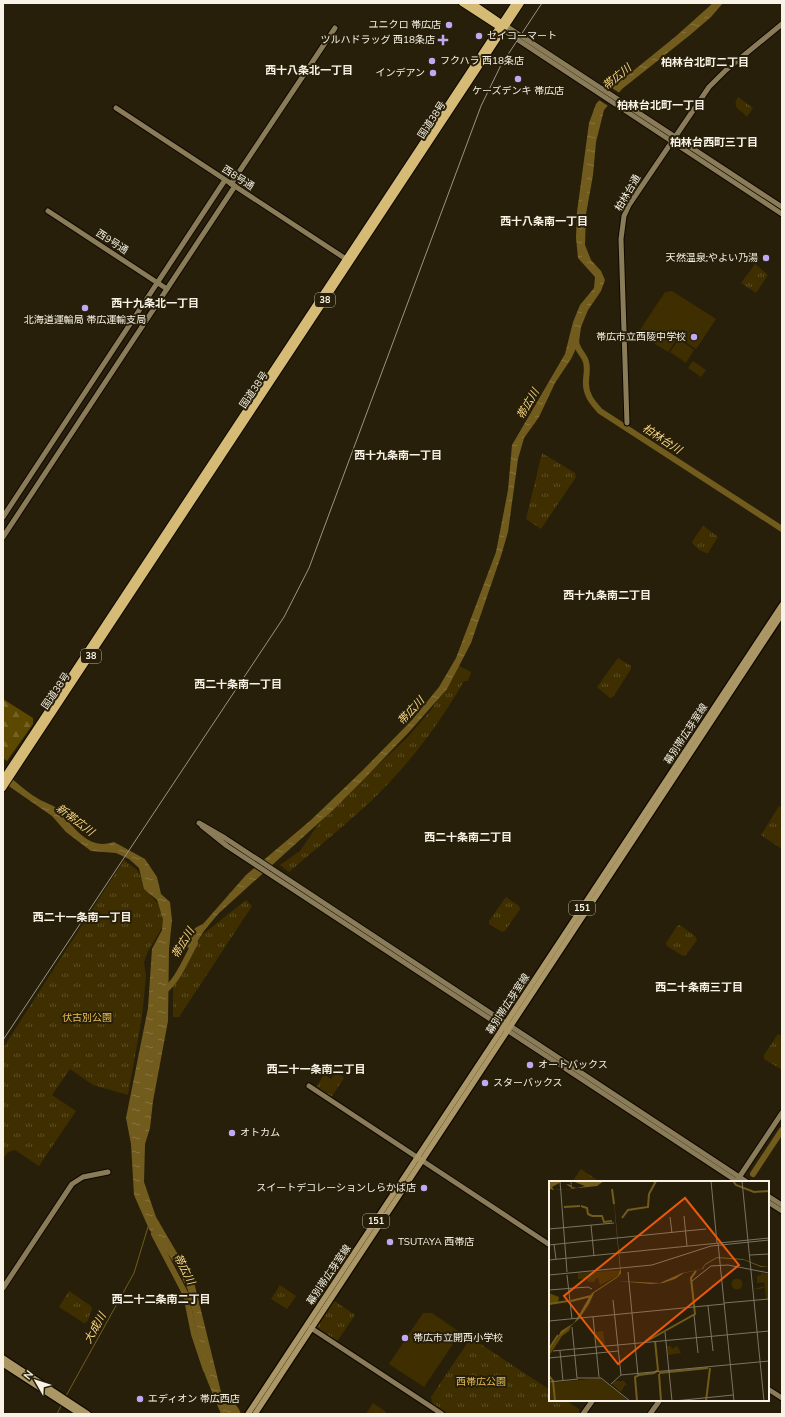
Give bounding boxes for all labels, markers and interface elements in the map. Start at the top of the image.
place label: ユニクロ 帯広店 [368,18,441,32]
marker: ユニクロ 帯広店 [444,20,454,30]
place label: セイコーマート [487,29,557,43]
marker: セイコーマート [474,31,484,41]
place label: ツルハドラッグ 西18条店 [320,33,435,47]
marker: ツルハドラッグ 西18条店 [438,35,448,45]
place label: フクハラ 西18条店 [440,54,524,68]
district label: 柏林台北町二丁目 [661,55,749,70]
marker: フクハラ 西18条店 [427,56,437,66]
water label: 帯広川 [600,60,635,93]
district label: 西十八条北一丁目 [265,63,353,78]
place label: インデアン [375,66,425,80]
marker: インデアン [428,68,438,78]
marker: ケーズデンキ 帯広店 [513,74,523,84]
place label: ケーズデンキ 帯広店 [472,84,564,98]
district label: 柏林台北町一丁目 [617,98,705,113]
street label: 国道38号 [415,99,449,141]
district label: 柏林台西町三丁目 [670,135,758,150]
street label: 西8号通 [219,162,257,194]
street label: 柏林台通 [612,172,644,214]
district label: 西十八条南一丁目 [500,214,588,229]
street label: 西9号通 [93,226,131,258]
place label: 天然温泉;やよい乃湯 [666,251,758,265]
marker: 天然温泉;やよい乃湯 [761,253,771,263]
road number: 38 [315,293,335,307]
district label: 西十九条北一丁目 [111,296,199,311]
marker: 北海道運輸局 帯広運輸支局 [80,303,90,313]
place label: 北海道運輸局 帯広運輸支局 [24,313,146,327]
place label: 帯広市立西陵中学校 [596,330,686,344]
marker: 帯広市立西陵中学校 [689,332,699,342]
street label: 国道38号 [236,369,272,411]
water label: 帯広川 [513,385,543,422]
water label: 柏林台川 [639,421,685,458]
district label: 西十九条南一丁目 [354,448,442,463]
district label: 西十九条南二丁目 [563,588,651,603]
road number: 38 [81,649,101,663]
street label: 国道38号 [38,670,74,712]
district label: 西二十条南一丁目 [194,677,282,692]
water label: 帯広川 [394,693,428,728]
street label: 幕別帯広芽室線 [661,701,711,767]
water label: 新帯広川 [53,801,98,840]
district label: 西二十条南二丁目 [424,830,512,845]
road number: 151 [569,901,595,915]
district label: 西二十一条南一丁目 [33,910,132,925]
water label: 帯広川 [168,924,198,961]
street label: 幕別帯広芽室線 [483,971,533,1037]
district label: 西二十条南三丁目 [655,980,743,995]
park label: 伏古別公園 [62,1011,112,1025]
place label: オートバックス [538,1058,608,1072]
marker: オートバックス [525,1060,535,1070]
district label: 西二十一条南二丁目 [267,1062,366,1077]
place label: スターバックス [493,1076,563,1090]
marker: スターバックス [480,1078,490,1088]
place label: オトカム [240,1126,280,1140]
marker: オトカム [227,1128,237,1138]
place label: スイートデコレーションしらかば店 [256,1181,416,1195]
inset map [549,1181,769,1401]
marker: スイートデコレーションしらかば店 [419,1183,429,1193]
road number: 151 [363,1214,389,1228]
place label: TSUTAYA 西帯店 [398,1235,474,1249]
marker: TSUTAYA 西帯店 [385,1237,395,1247]
street label: 幕別帯広芽室線 [304,1242,354,1308]
water label: 帯広川 [170,1251,199,1288]
district label: 西二十二条南二丁目 [112,1292,211,1307]
water label: 大成川 [80,1309,110,1346]
place label: 帯広市立開西小学校 [413,1331,503,1345]
marker: 帯広市立開西小学校 [400,1333,410,1343]
north arrow [16,1361,56,1401]
text: N [20,1367,37,1383]
park label: 西帯広公園 [456,1375,506,1389]
place label: エディオン 帯広西店 [148,1392,240,1406]
marker: エディオン 帯広西店 [135,1394,145,1404]

